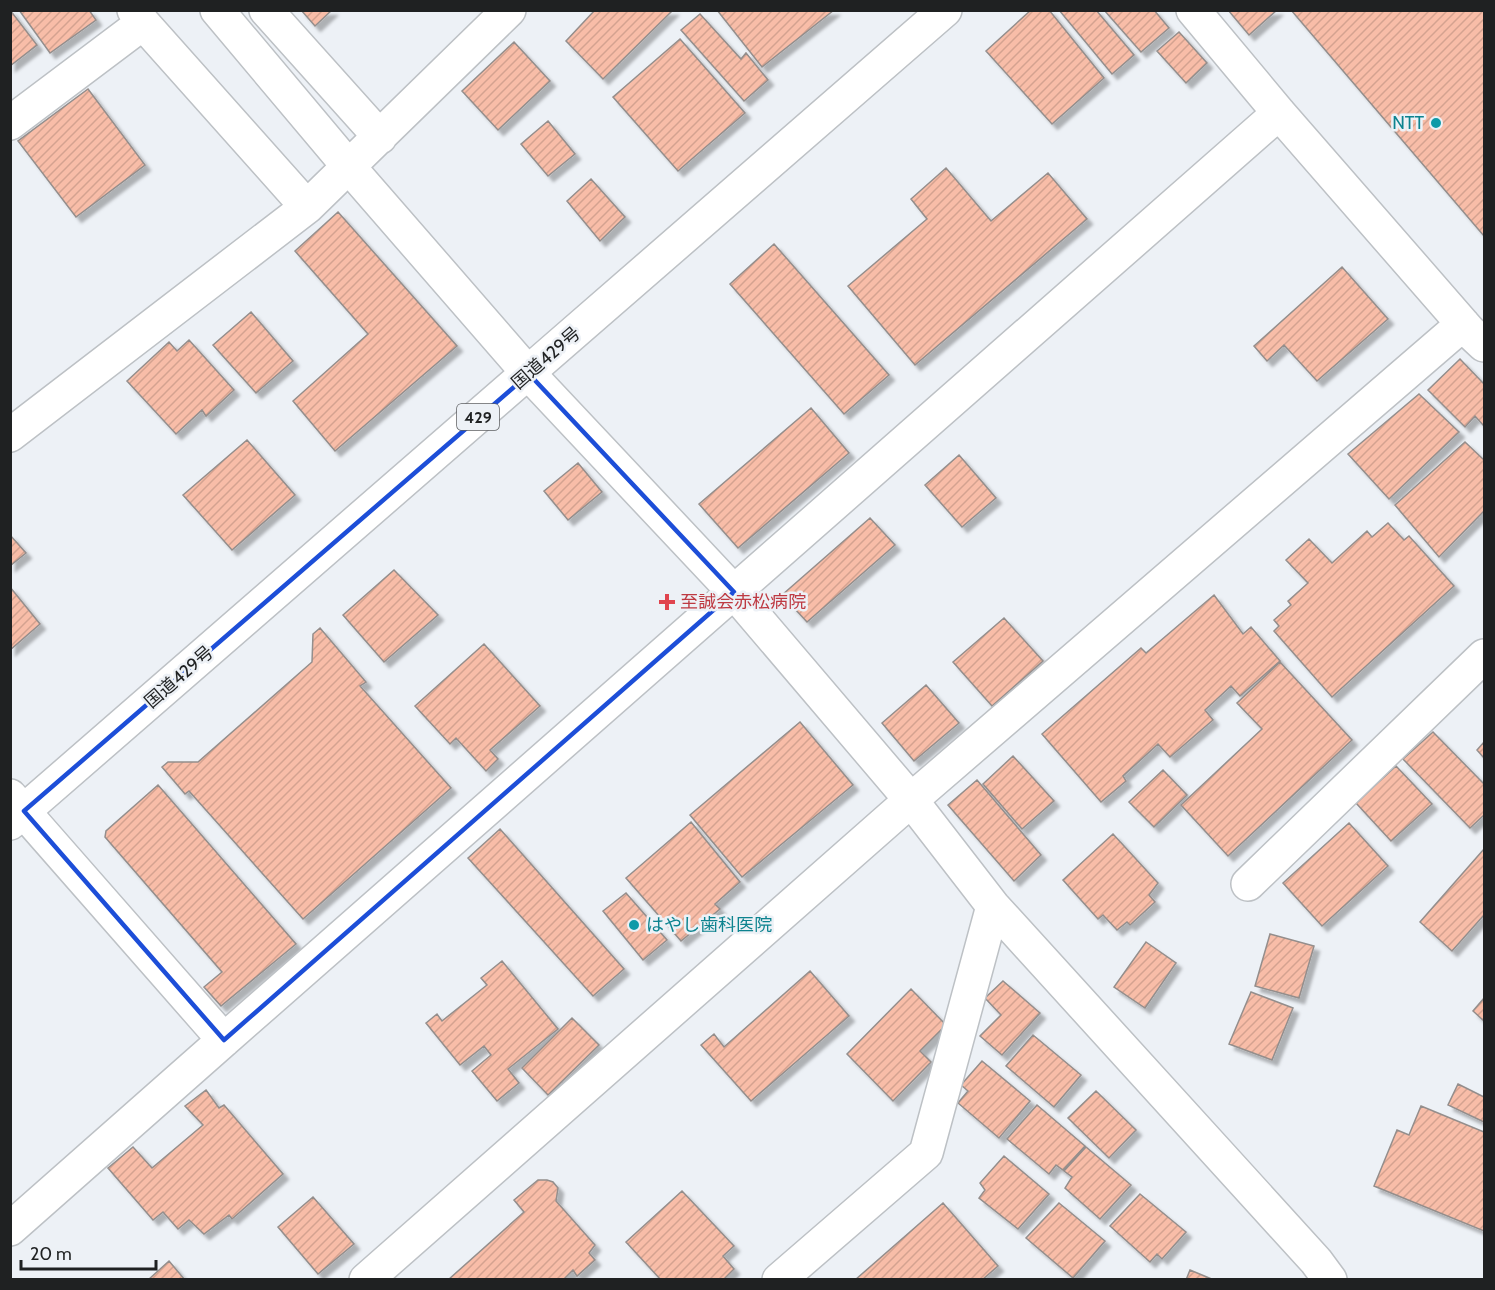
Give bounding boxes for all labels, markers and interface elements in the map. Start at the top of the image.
place label: NTT [1392,112,1424,134]
marker: NTT [1429,116,1443,130]
street label: 国道429号 [507,322,585,394]
road number: 429 [457,404,499,430]
place label: 至誠会赤松病院 [680,591,806,613]
marker: 至誠会赤松病院 [658,593,676,611]
street label: 国道429号 [140,641,218,713]
place label: はやし歯科医院 [646,914,772,936]
marker: はやし歯科医院 [627,918,641,932]
scale bar [21,1233,156,1271]
text: 20 m [30,1243,72,1265]

